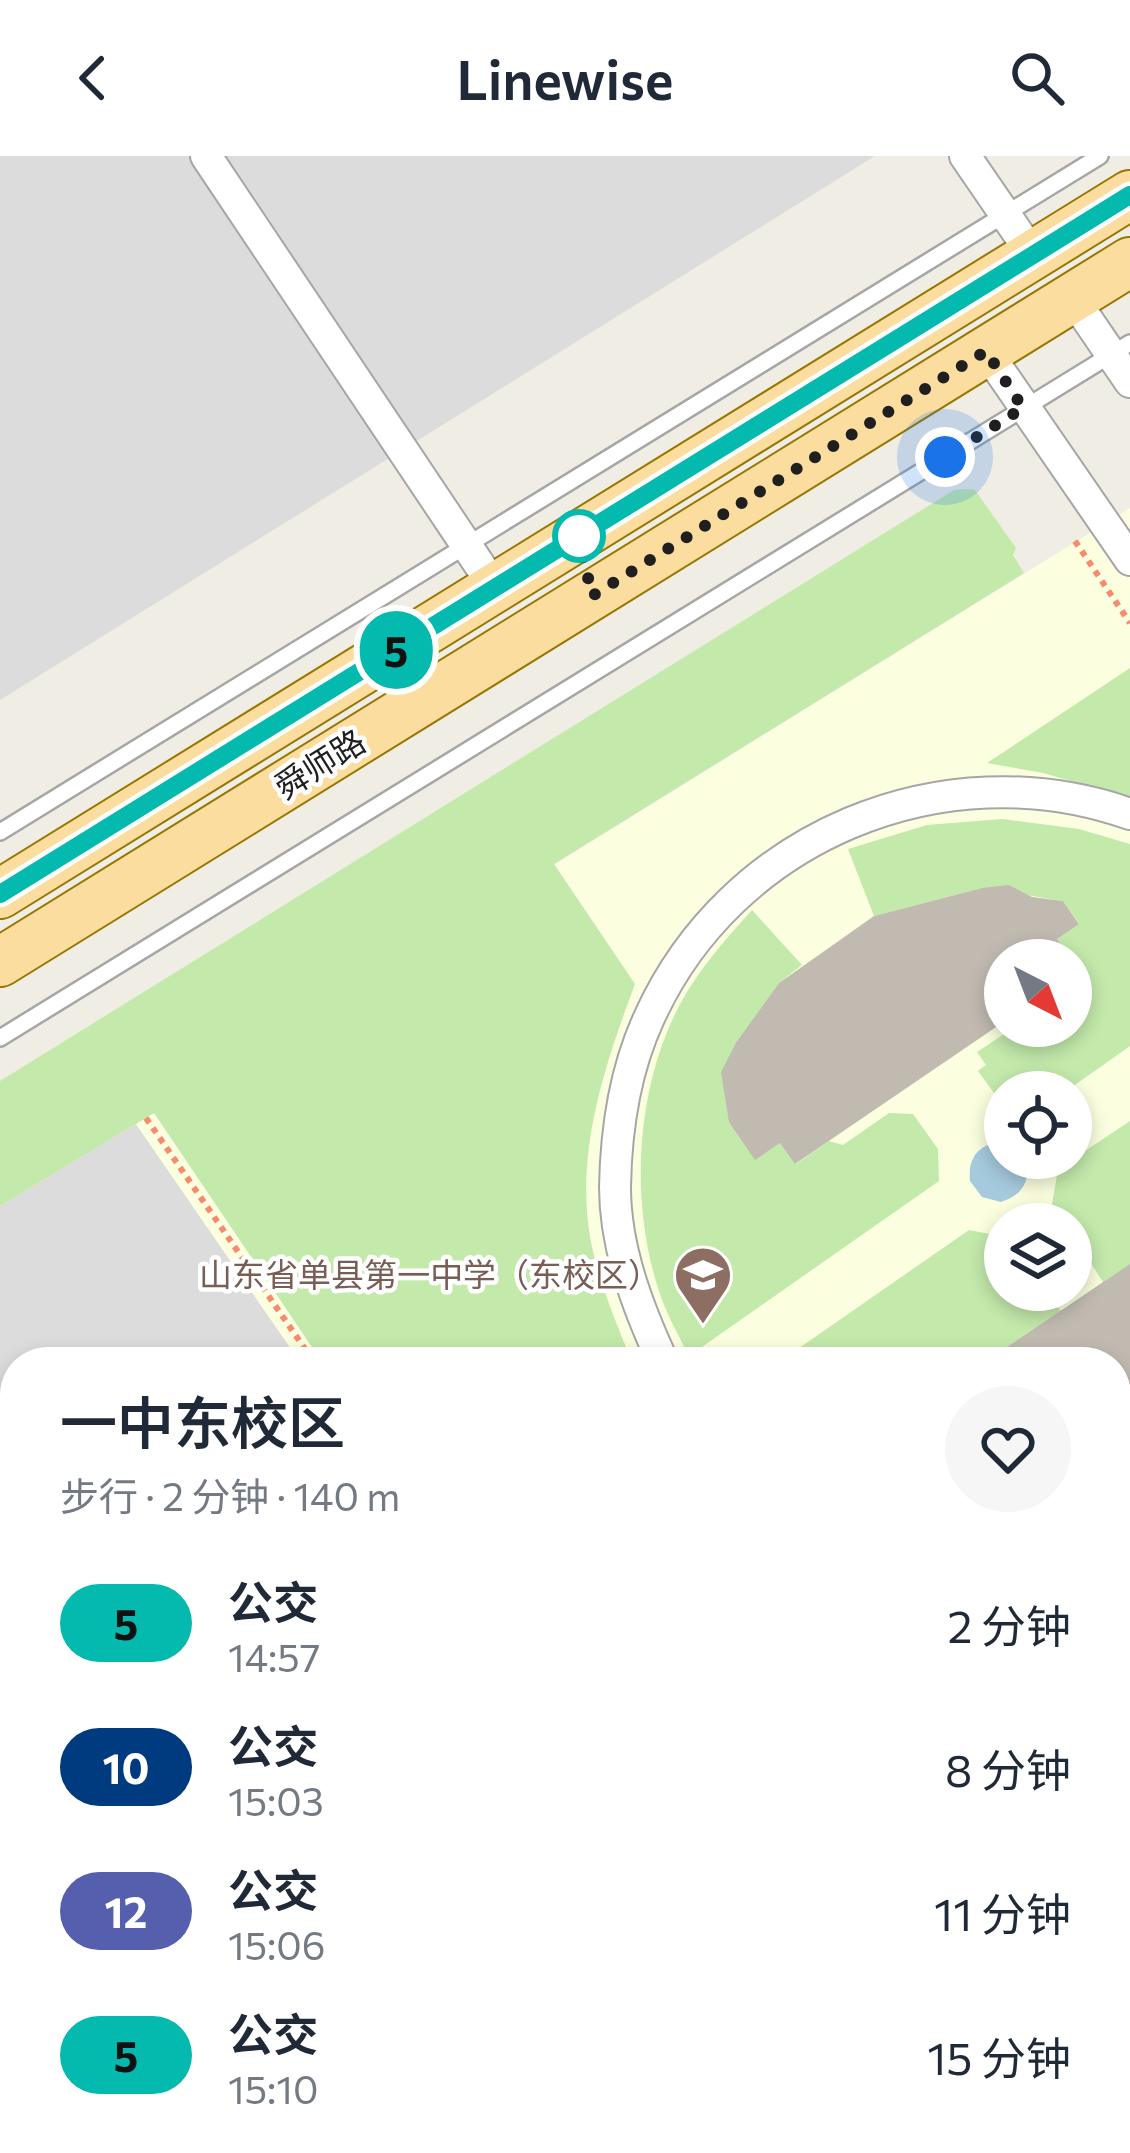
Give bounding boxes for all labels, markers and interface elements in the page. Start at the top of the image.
icon: back [60,45,126,111]
text: Linewise [456,45,674,111]
icon: search [1004,45,1070,111]
your location [915,427,975,487]
unlabelled marker [554,511,604,561]
line badge: 5 [357,611,435,689]
text: 5 [384,624,408,676]
street label: 舜师路 [266,719,372,806]
north arrow [984,939,1092,1047]
map controls [984,939,1092,1311]
button: locate [984,1071,1092,1179]
button: layers [984,1203,1092,1311]
school or university icon: 山东省单县第一中学（东校区） [672,1244,734,1326]
place label: 山东省单县第一中学（东校区） [199,1253,661,1294]
text: 一中东校区 [60,1386,345,1456]
button: heart [945,1386,1071,1512]
text: 步行 · 2 分钟 · 140 m [60,1471,400,1519]
text: 公交 [228,1573,318,1628]
text: 5 [114,1597,138,1649]
text: 2 分钟 [947,1597,1071,1652]
text: 14:57 [228,1632,320,1680]
text: 公交 [228,1717,318,1772]
text: 10 [103,1741,149,1793]
text: 8 分钟 [945,1741,1071,1796]
text: 15:03 [228,1776,324,1824]
text: 公交 [228,1861,318,1916]
text: 12 [105,1885,147,1937]
text: 11 分钟 [934,1885,1071,1940]
text: 15:06 [228,1920,325,1968]
text: 公交 [228,2005,318,2060]
text: 5 [114,2029,138,2081]
text: 15 分钟 [927,2029,1071,2084]
text: 15:10 [228,2064,318,2112]

